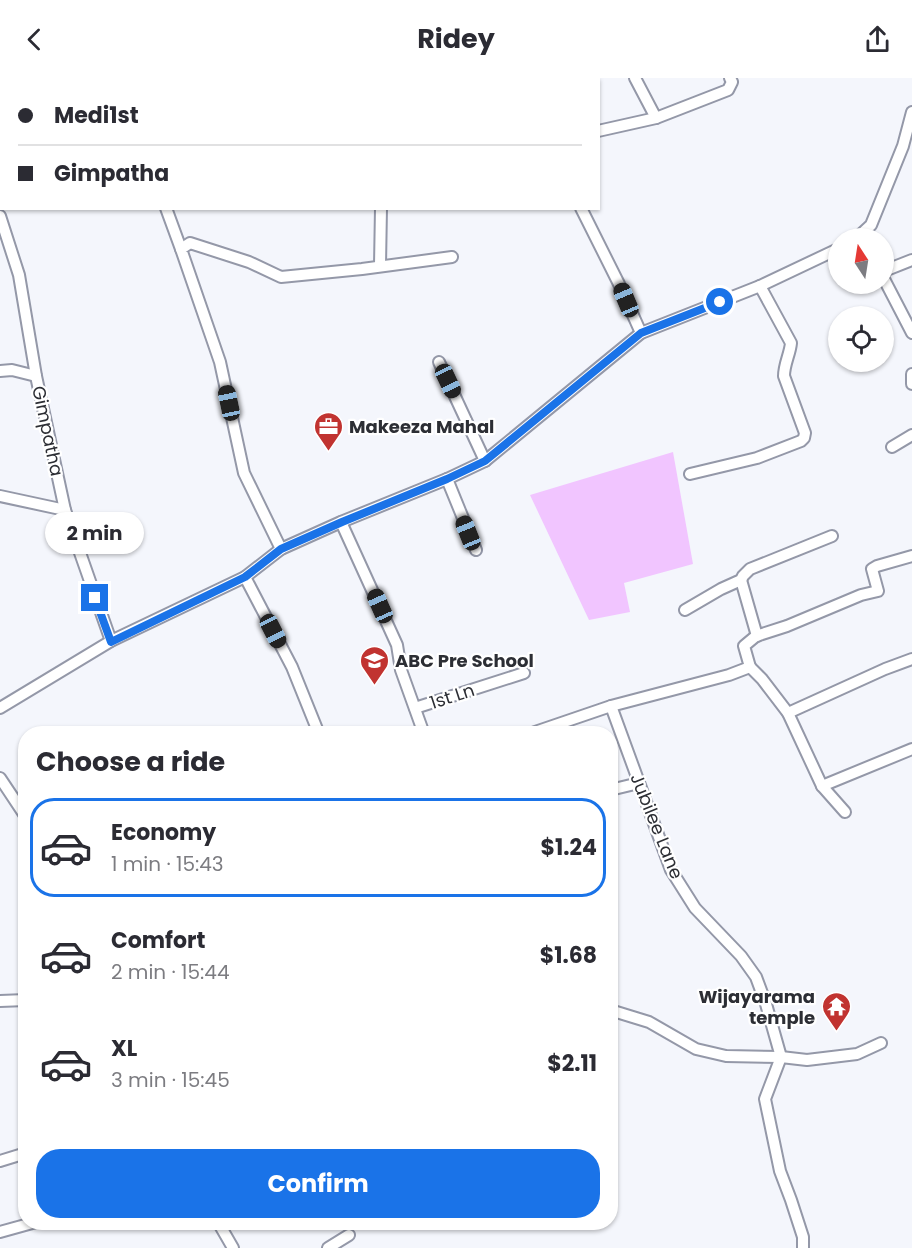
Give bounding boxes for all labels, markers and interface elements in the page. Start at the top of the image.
text: Ridey [417,20,495,57]
icon: back [18,23,51,56]
icon: share [861,23,894,56]
text: Medi1st [54,100,139,131]
text: Gimpatha [54,158,169,189]
north arrow [828,228,894,294]
map controls [828,228,894,372]
car [611,280,641,320]
route start [706,288,733,315]
button: locate [828,306,894,372]
car [432,361,464,401]
street label: Gimpatha [26,384,70,478]
car [216,384,242,422]
office icon: Makeeza Mahal [312,410,344,452]
place label: Makeeza Mahal [349,414,494,439]
callout: 2 min [46,511,144,553]
car [453,513,483,553]
text: 2 min [66,519,123,547]
route end [81,584,108,611]
car [364,586,396,626]
car [257,611,289,651]
school or university icon: ABC Pre School [358,644,390,686]
place label: ABC Pre School [395,648,534,673]
street label: 1st Ln [426,677,478,715]
text: Choose a ride [36,743,225,780]
street label: Jubilee Lane [624,769,690,883]
text: Economy [111,817,216,848]
icon: car [39,821,93,875]
text: $1.24 [541,832,597,863]
text: 1 min · 15:43 [111,850,224,878]
text: Comfort [111,925,205,956]
icon: car [39,929,93,983]
text: $1.68 [540,940,597,971]
text: 2 min · 15:44 [111,958,229,986]
place label: Wijayarama temple [698,984,815,1030]
temple icon: Wijayarama temple [820,990,852,1032]
text: XL [111,1033,137,1064]
icon: car [39,1037,93,1091]
text: $2.11 [547,1048,597,1079]
text: 3 min · 15:45 [111,1066,230,1094]
button: Confirm [36,1149,600,1218]

